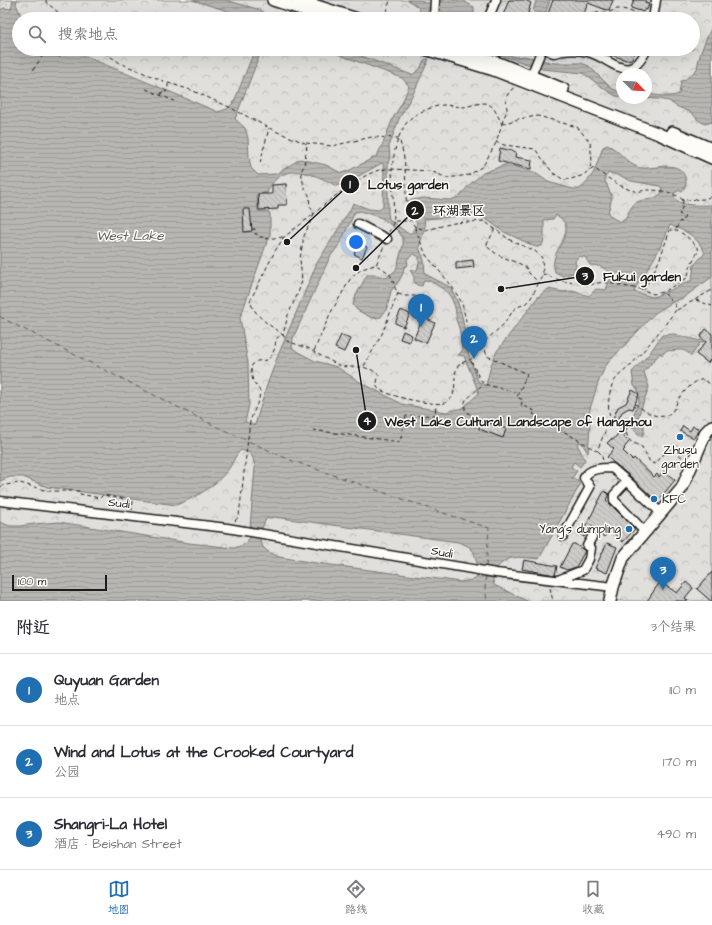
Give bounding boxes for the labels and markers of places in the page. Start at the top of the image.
callout: Lotus garden [340,172,456,197]
callout: 环湖景区 [405,198,493,223]
callout: Fukui garden [575,264,689,289]
pin: 1 [408,294,434,327]
pin: 2 [461,326,487,359]
callout: West Lake Cultural Landscape of Hangzhou [357,409,660,434]
marker: Zhusu garden [675,432,685,442]
place label: Zhusu garden [661,442,699,474]
place label: KFC [662,491,687,508]
marker: KFC [649,494,659,504]
place label: Yang's dumpling [539,521,621,539]
marker: Yang's dumpling [624,524,634,534]
pin: 3 [650,557,676,590]

